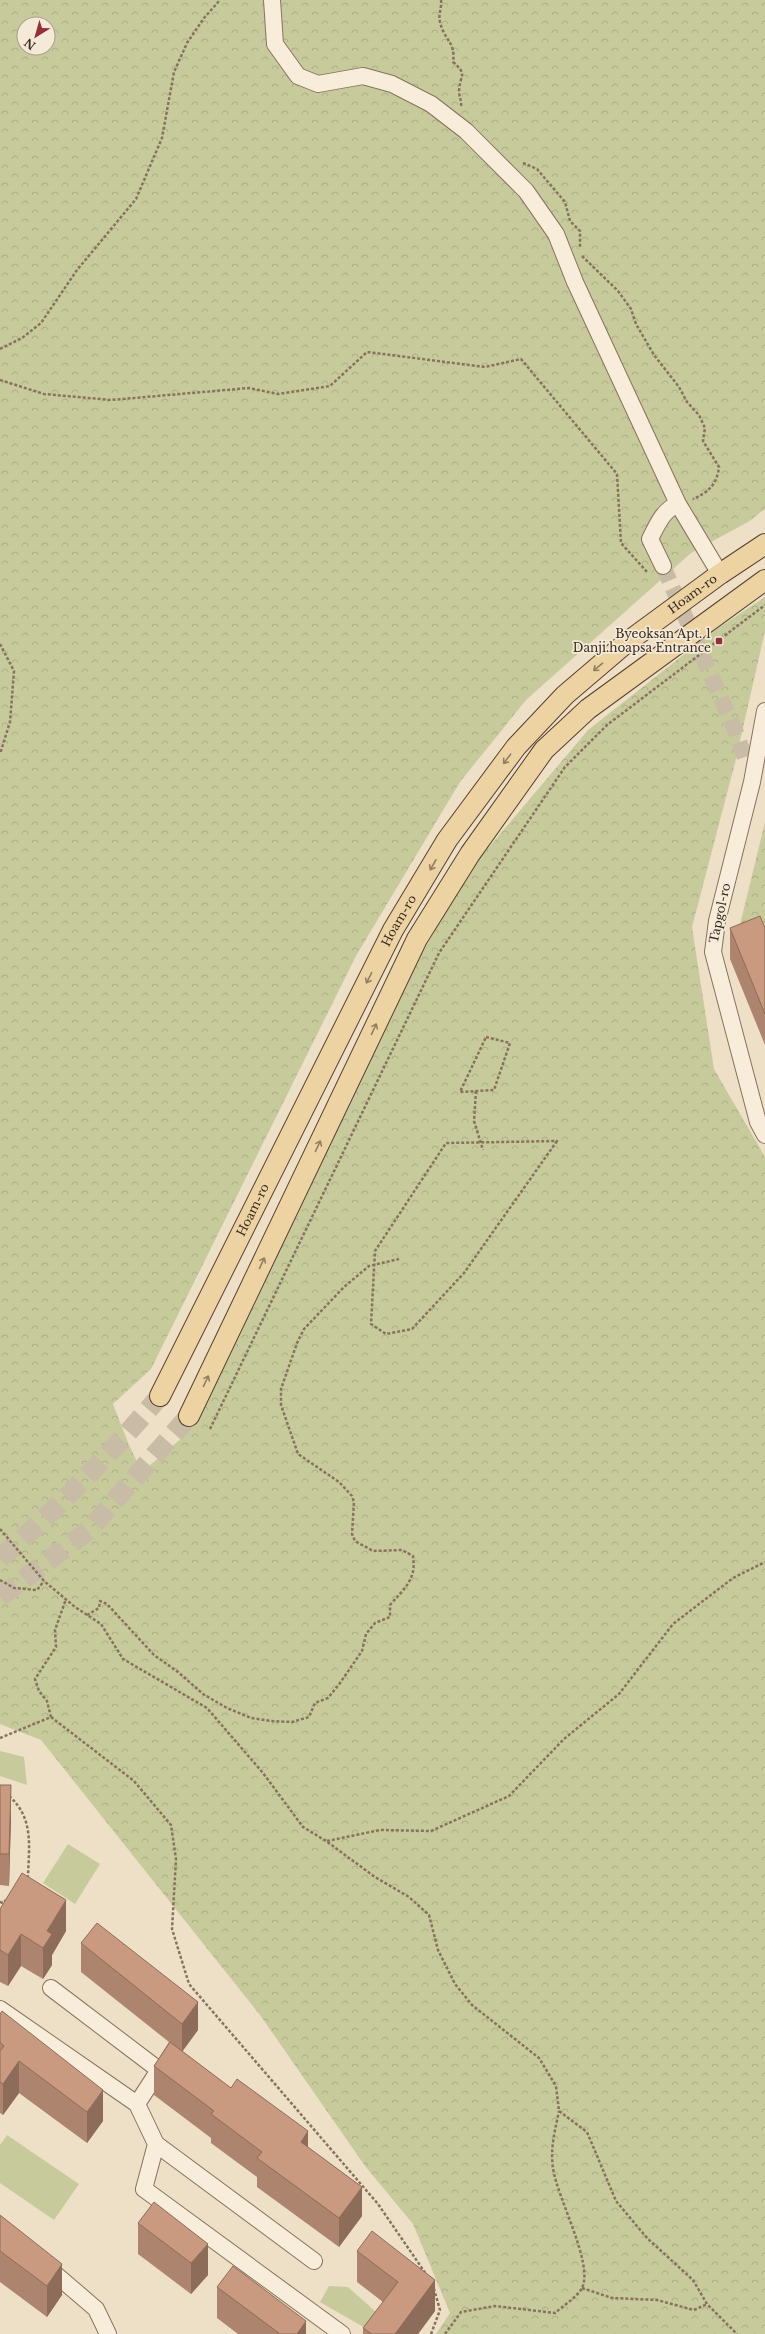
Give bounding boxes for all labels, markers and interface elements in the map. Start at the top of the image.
north arrow [16,16,56,56]
text: N [21,35,38,53]
street label: Hoam-ro [665,571,720,617]
place label: Byeoksan Apt. 1 Danji.hoapsa Entrance [573,626,711,655]
marker: Byeoksan Apt. 1 Danji.hoapsa Entrance [714,636,724,646]
one-way arrow [593,662,604,671]
one-way arrow [503,753,511,764]
one-way arrow [429,859,436,871]
street label: Tapgol-ro [706,881,733,944]
street label: Hoam-ro [378,892,419,949]
one-way arrow [365,972,372,984]
one-way arrow [371,1023,378,1035]
one-way arrow [315,1140,322,1152]
street label: Hoam-ro [233,1181,272,1239]
one-way arrow [259,1258,266,1270]
one-way arrow [203,1375,210,1387]

